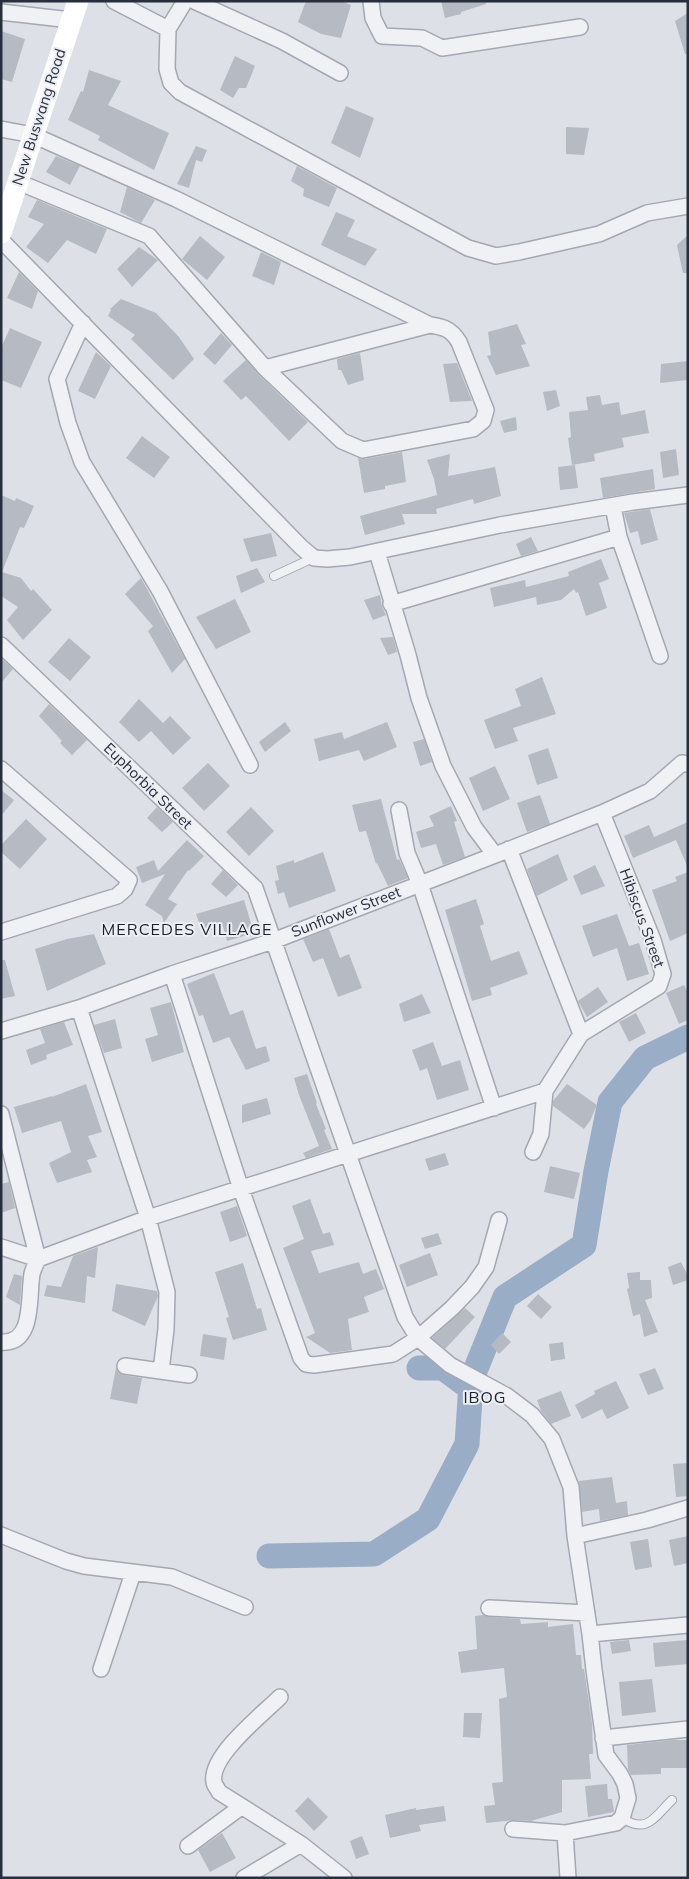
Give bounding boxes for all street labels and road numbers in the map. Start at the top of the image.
street label: New Buswang Road [7,46,70,188]
street label: Euphorbia Street [100,738,197,833]
street label: Hibiscus Street [616,866,669,970]
street label: Sunflower Street [288,882,403,941]

